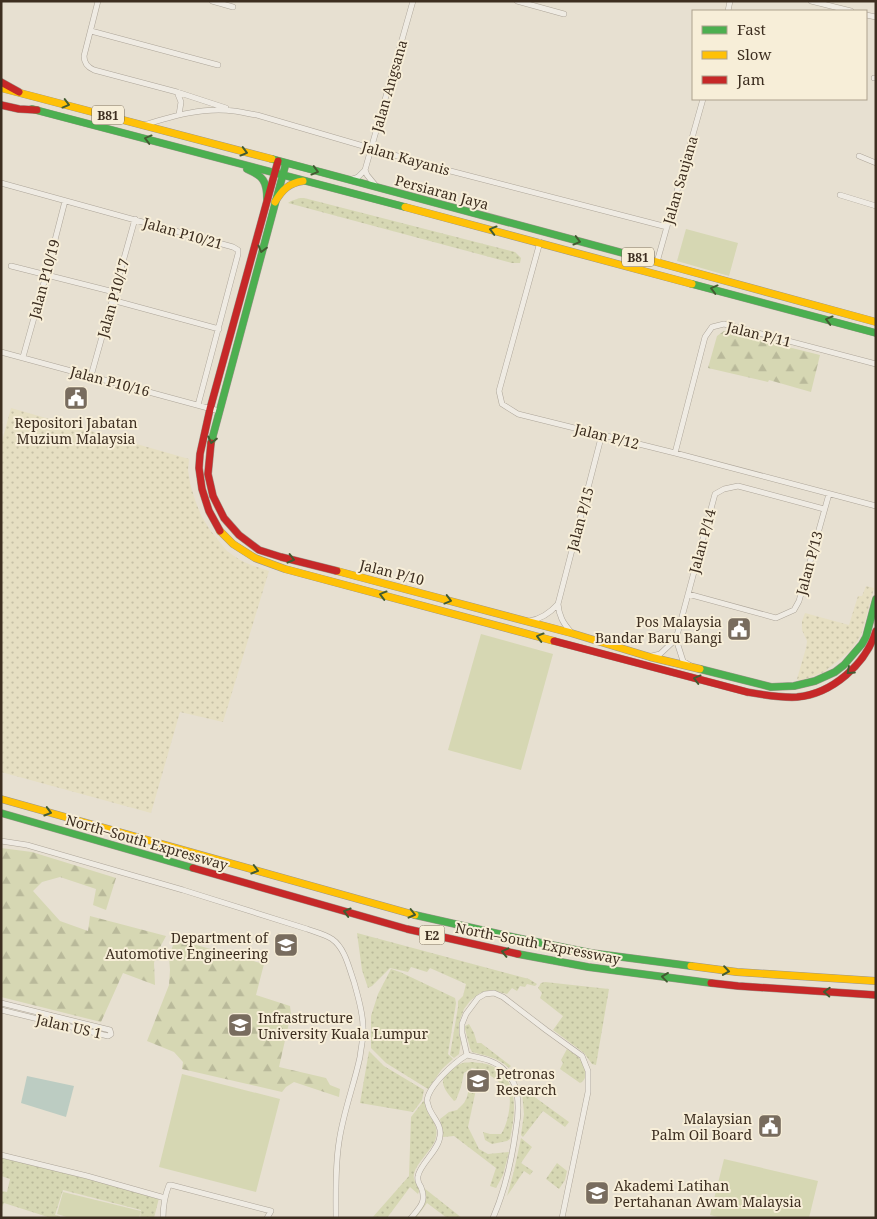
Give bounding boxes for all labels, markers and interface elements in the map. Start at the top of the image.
legend [692,10,867,100]
text: Fast [737,19,766,39]
street label: Jalan Angsana [366,37,411,135]
text: Slow [737,44,771,64]
text: Jam [736,69,765,89]
one-way arrow [61,98,70,109]
road number: B81 [92,106,124,124]
street label: Jalan Saujana [658,133,702,227]
one-way arrow [143,134,152,145]
street label: Jalan Kayanis [359,136,452,180]
one-way arrow [240,146,249,157]
one-way arrow [311,165,320,176]
street label: Persiaran Jaya [393,170,491,214]
street label: Jalan P10/21 [140,212,225,253]
one-way arrow [489,225,498,236]
one-way arrow [572,235,580,245]
street label: Jalan P10/19 [24,237,64,322]
one-way arrow [258,244,268,253]
road number: B81 [622,248,654,266]
street label: Jalan P10/17 [92,256,133,341]
one-way arrow [709,284,718,295]
one-way arrow [824,315,833,326]
street label: Jalan P/11 [724,317,793,351]
street label: Jalan P10/16 [67,361,152,401]
public building icon: Repositori Jabatan Muzium Malaysia [63,385,89,411]
place label: Repositori Jabatan Muzium Malaysia [14,413,138,448]
street label: Jalan P/12 [572,419,641,453]
one-way arrow [207,435,218,444]
street label: Jalan P/15 [562,485,598,554]
street label: Jalan P/14 [684,507,720,576]
street label: Jalan P/13 [791,529,827,598]
one-way arrow [286,553,295,564]
street label: Jalan P/10 [357,555,426,589]
one-way arrow [379,590,387,600]
one-way arrow [444,594,452,604]
place label: Pos Malaysia Bandar Baru Bangi [595,612,723,647]
public building icon: Pos Malaysia Bandar Baru Bangi [726,616,752,642]
one-way arrow [536,632,544,642]
one-way arrow [846,665,855,674]
one-way arrow [692,674,701,685]
one-way arrow [44,806,53,817]
street label: North–South Expressway [64,810,230,874]
one-way arrow [251,864,260,875]
one-way arrow [344,908,352,918]
one-way arrow [407,908,416,919]
street label: North–South Expressway [454,918,622,968]
road number: E2 [420,926,444,944]
place label: Department of Automotive Engineering [105,928,270,963]
school or university icon: Department of Automotive Engineering [273,932,299,958]
one-way arrow [500,947,509,958]
one-way arrow [723,965,731,976]
one-way arrow [661,972,669,983]
one-way arrow [823,986,831,997]
place label: Infrastructure University Kuala Lumpur [258,1008,428,1043]
street label: Jalan US 1 [33,1009,104,1043]
school or university icon: Infrastructure University Kuala Lumpur [227,1012,253,1038]
place label: Petronas Research [496,1064,557,1099]
school or university icon: Petronas Research [465,1068,491,1094]
place label: Malaysian Palm Oil Board [651,1109,752,1144]
public building icon: Malaysian Palm Oil Board [757,1113,783,1139]
place label: Akademi Latihan Pertahanan Awam Malaysia [614,1176,802,1211]
school or university icon: Akademi Latihan Pertahanan Awam Malaysia [584,1180,610,1206]

